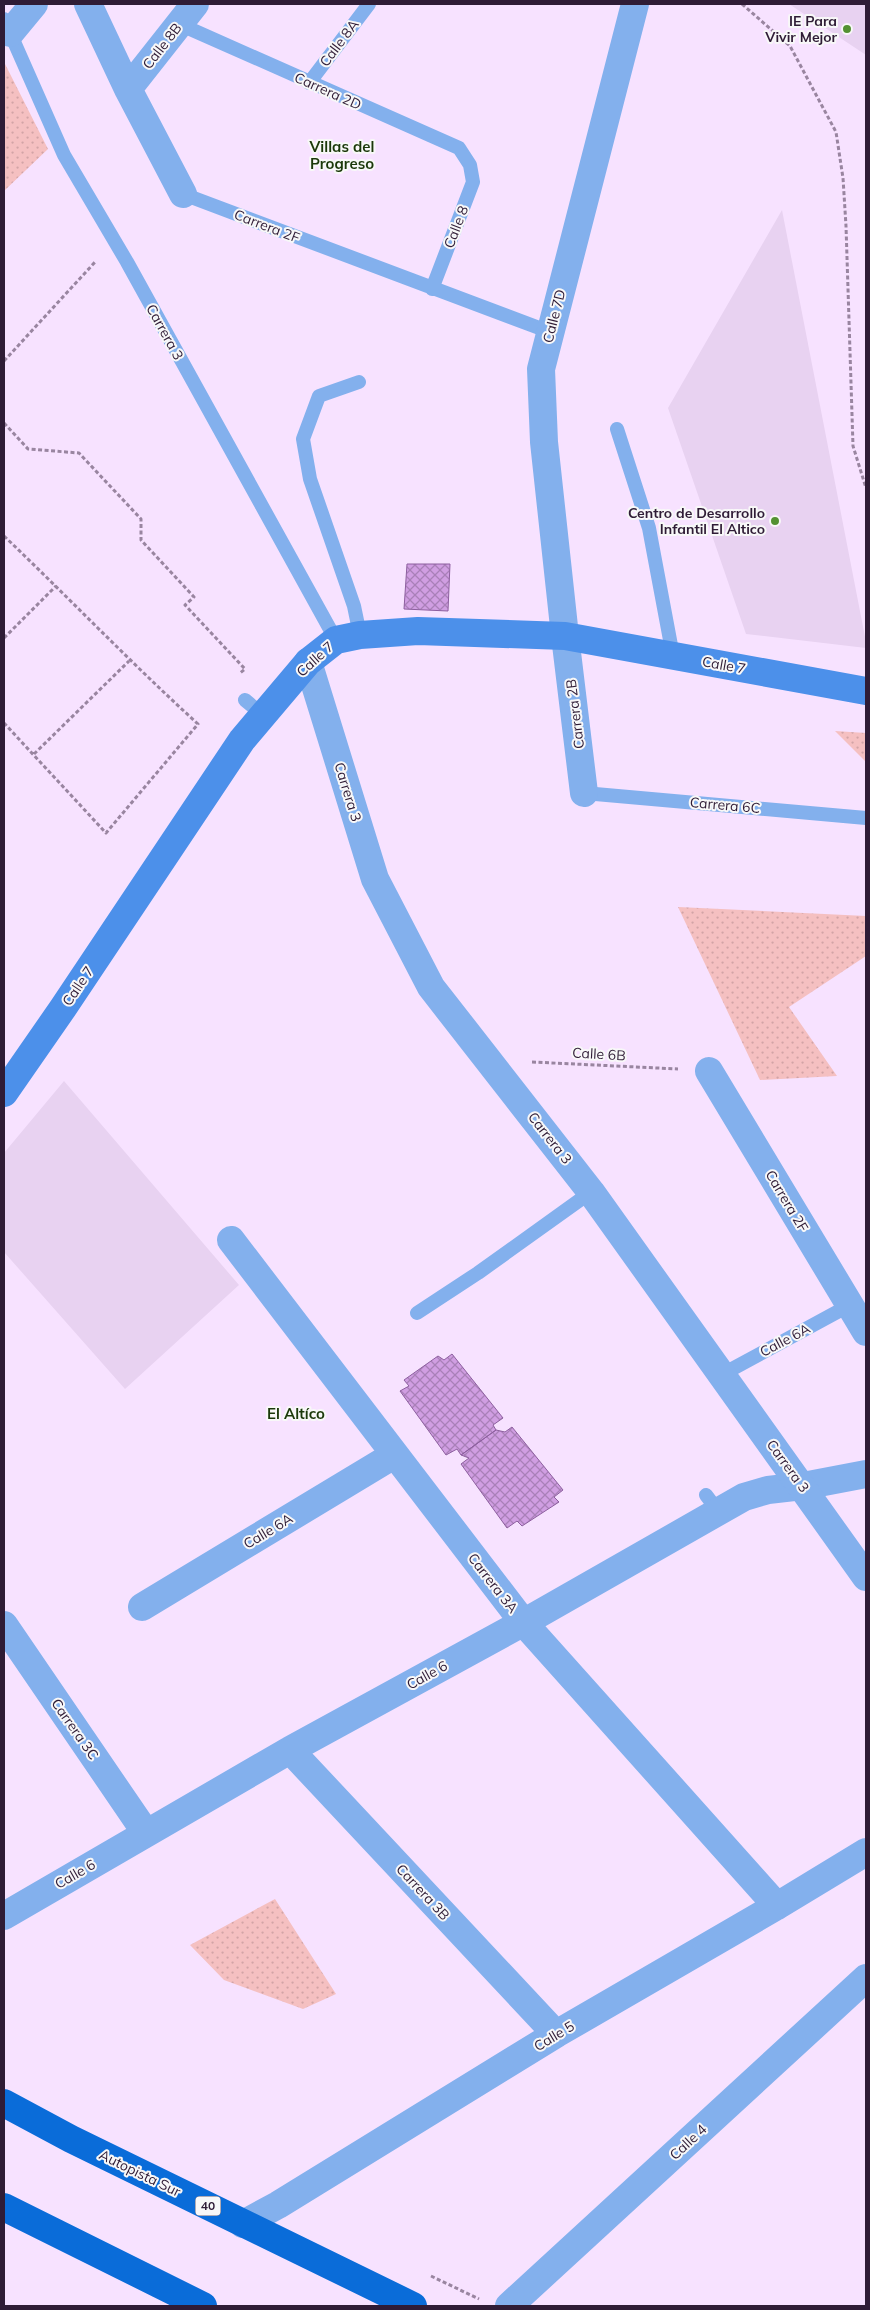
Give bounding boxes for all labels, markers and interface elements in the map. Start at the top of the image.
place label: IE Para Vivir Mejor [764,12,837,46]
street label: Calle 8A [315,15,363,70]
street label: Calle 8B [138,19,186,73]
marker: IE Para Vivir Mejor [841,23,853,35]
street label: Carrera 2D [292,68,364,114]
district label: Villas del Progreso [309,137,374,173]
street label: Calle 8 [440,203,472,251]
street label: Carrera 2F [232,205,302,247]
street label: Calle 7D [539,287,569,345]
street label: Carrera 3 [142,301,188,363]
place label: Centro de Desarrollo Infantil El Altico [628,504,765,538]
marker: Centro de Desarrollo Infantil El Altico [769,515,781,527]
street label: Calle 7 [293,638,337,680]
street label: Calle 7 [701,652,747,678]
street label: Carrera 2B [562,678,588,750]
street label: Carrera 3 [330,760,366,824]
street label: Carrera 6C [689,793,761,817]
street label: Calle 7 [58,963,98,1009]
street label: Calle 6B [572,1044,626,1064]
street label: Carrera 3 [524,1108,576,1168]
street label: Carrera 2F [762,1167,812,1235]
street label: Calle 6A [757,1319,814,1361]
district label: El Altíco [267,1404,325,1423]
street label: Carrera 3 [763,1436,813,1496]
street label: Calle 6A [240,1509,297,1553]
street label: Carrera 3A [464,1549,522,1617]
street label: Calle 6 [403,1656,451,1694]
street label: Carrera 3C [47,1695,103,1763]
street label: Calle 6 [51,1855,99,1893]
street label: Carrera 3B [392,1860,454,1924]
street label: Calle 5 [530,2017,578,2055]
street label: Calle 4 [666,2120,711,2164]
street label: Autopista Sur [96,2145,185,2201]
road number: 40 [196,2196,220,2216]

